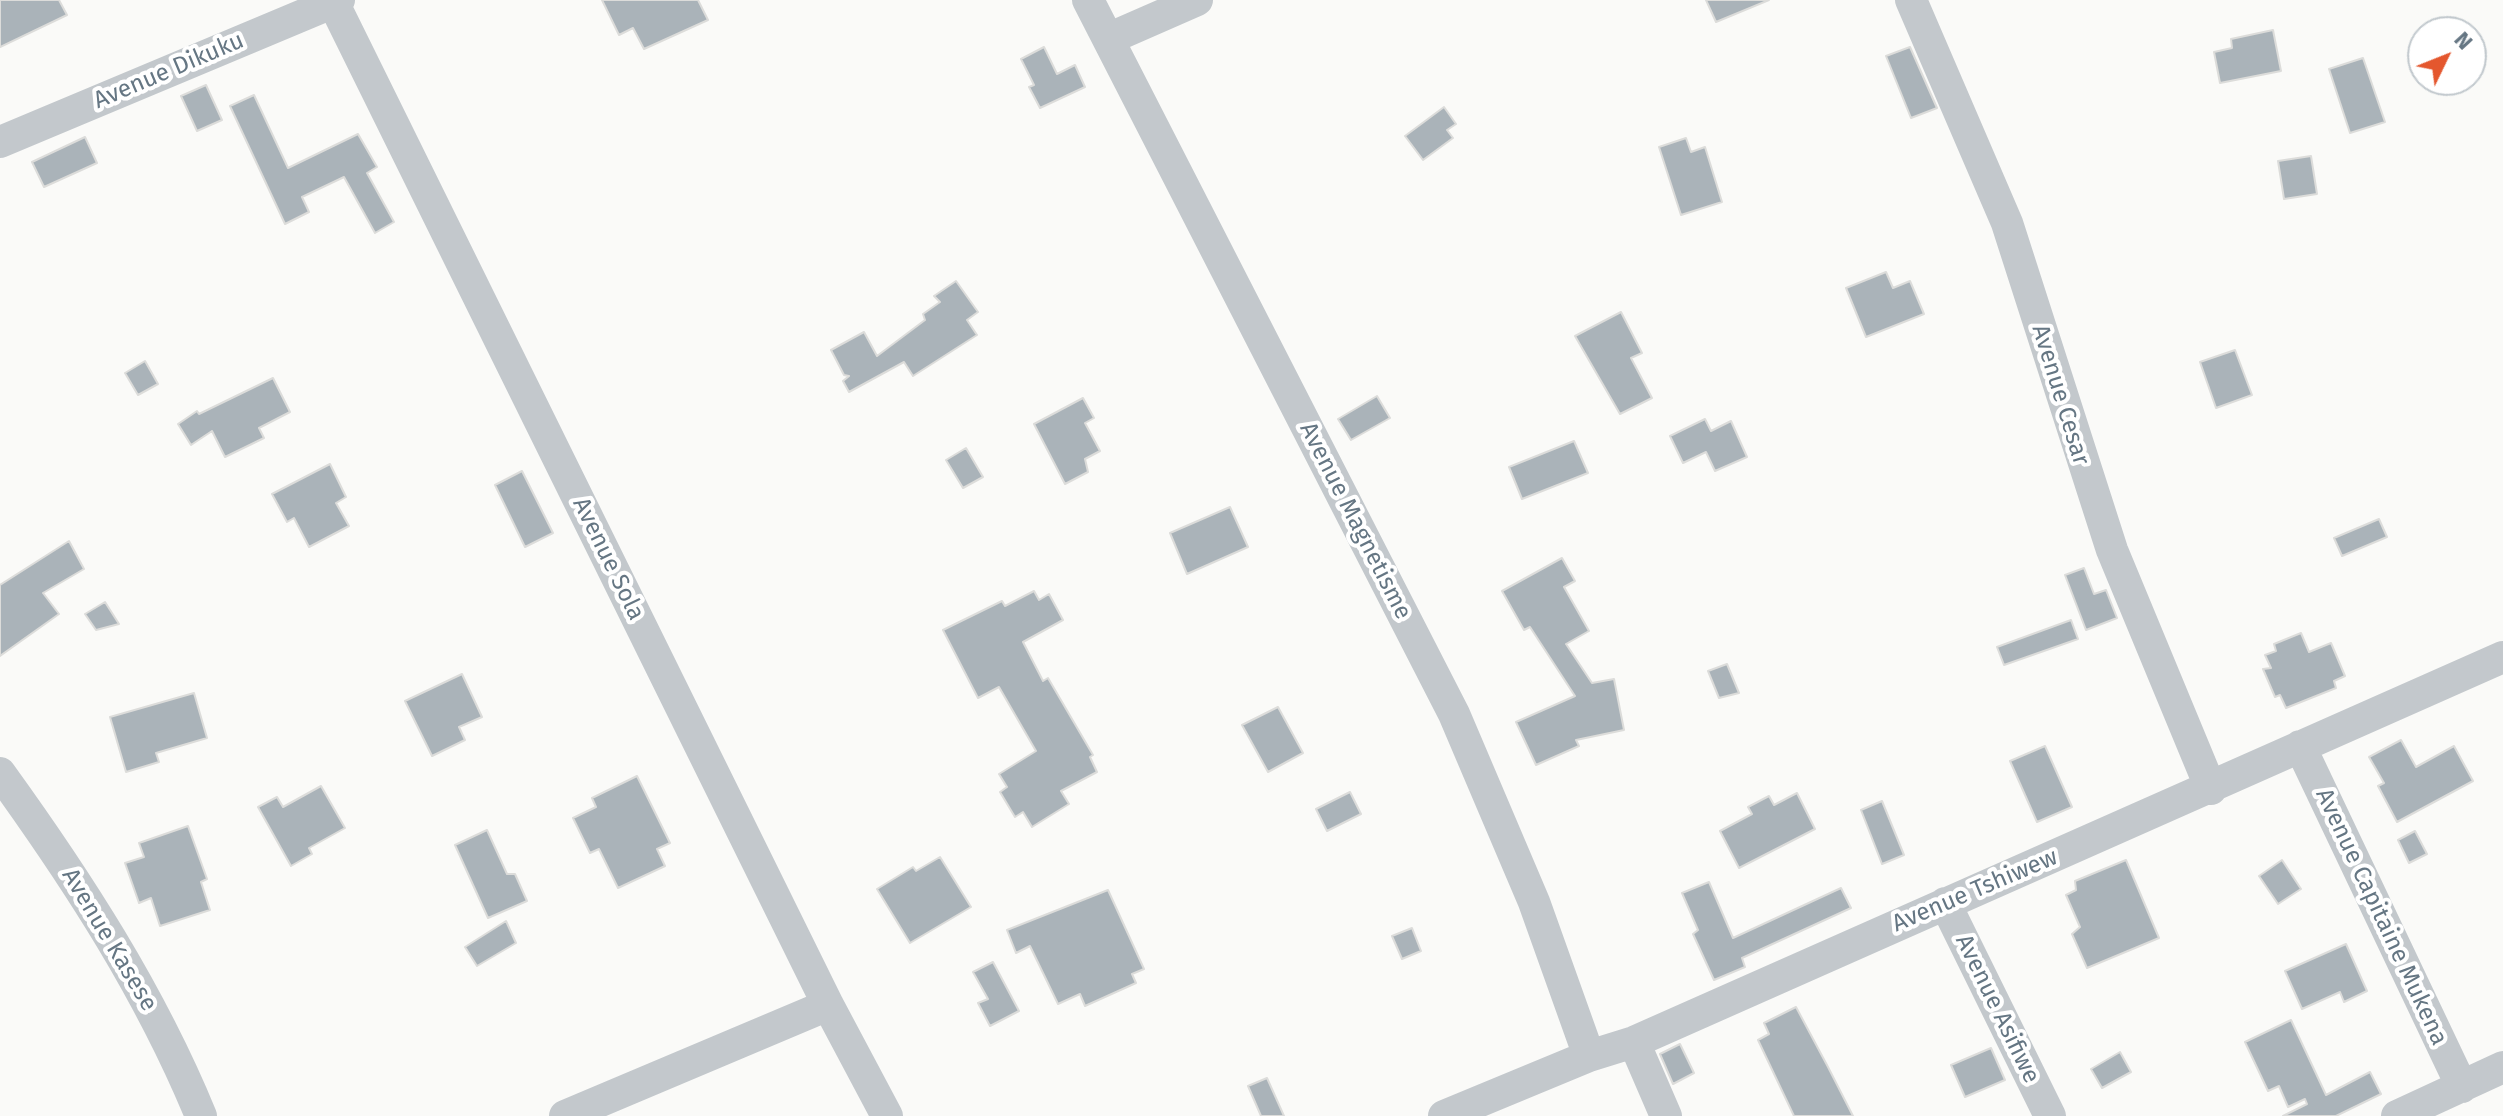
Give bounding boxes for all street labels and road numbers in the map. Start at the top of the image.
street label: Avenue Dikuku [90,26,248,116]
street label: Avenue Cesar [2025,321,2095,469]
street label: Avenue Magnetisme [1293,418,1417,624]
street label: Avenue Sola [566,493,650,625]
street label: Avenue Capitaine Mukena [2309,784,2453,1050]
street label: Avenue Tshiwew [1888,843,2062,939]
street label: Avenue Kasese [55,863,163,1017]
street label: Avenue Asifiwe [1949,930,2045,1088]

